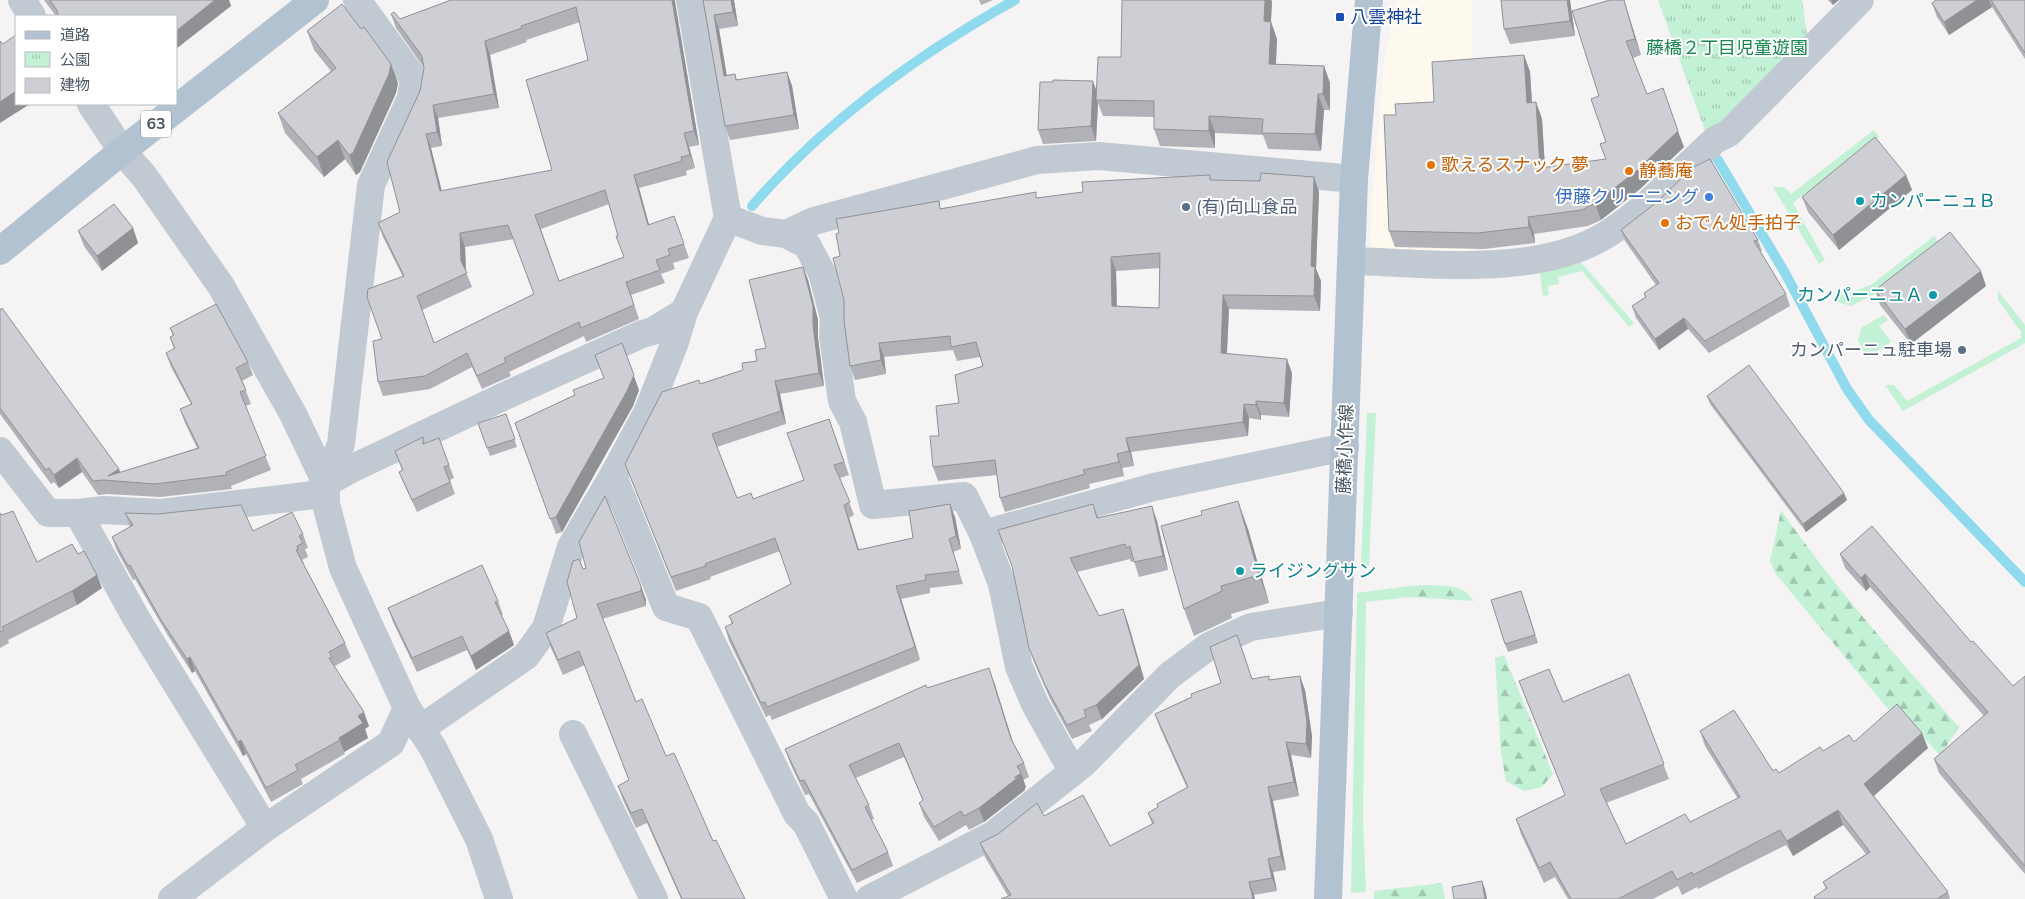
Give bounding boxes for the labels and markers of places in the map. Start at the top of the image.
place label: 八雲神社 [1350,5,1422,29]
marker: 八雲神社 [1334,11,1346,23]
place label: 歌えるスナック 夢 [1441,153,1589,177]
marker: 歌えるスナック 夢 [1425,159,1437,171]
place label: 静蕎庵 [1639,159,1693,183]
marker: 静蕎庵 [1623,165,1635,177]
place label: 伊藤クリーニング [1555,185,1699,209]
place label: カンパーニュＢ [1870,189,1996,213]
marker: 伊藤クリーニング [1703,191,1715,203]
place label: (有)向山食品 [1196,195,1297,219]
marker: カンパーニュＢ [1854,195,1866,207]
marker: (有)向山食品 [1180,201,1192,213]
place label: おでん処手拍子 [1675,211,1801,235]
marker: おでん処手拍子 [1659,217,1671,229]
place label: カンパーニュＡ [1797,283,1923,307]
marker: カンパーニュＡ [1927,289,1939,301]
place label: カンパーニュ駐車場 [1790,338,1952,362]
marker: カンパーニュ駐車場 [1956,344,1968,356]
place label: ライジングサン [1250,559,1376,583]
marker: ライジングサン [1234,565,1246,577]

